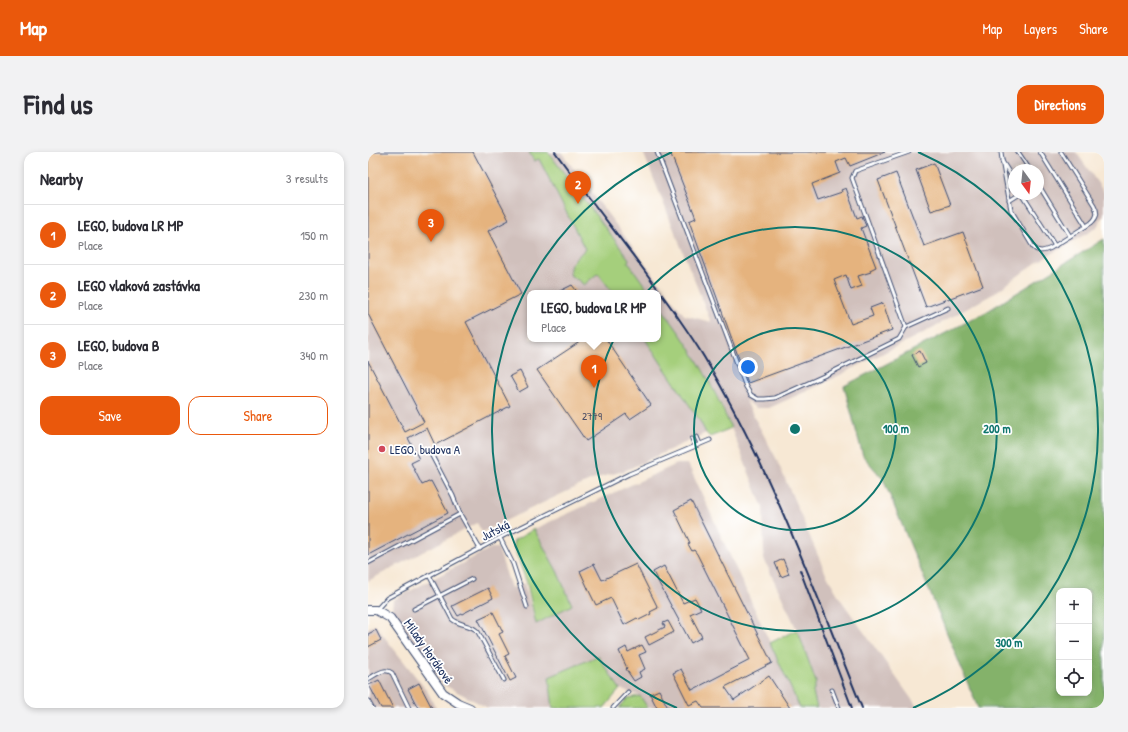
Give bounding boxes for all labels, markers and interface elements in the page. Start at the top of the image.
text: Map [20,15,47,41]
text: Map [982,19,1002,38]
text: Layers [1024,19,1057,38]
text: Share [1079,19,1108,38]
text: Find us [24,85,93,123]
button: Directions [1017,85,1104,124]
north arrow [1008,164,1044,200]
text: Nearby [40,167,83,190]
text: 3 results [286,169,328,187]
pin: 2 [565,171,591,204]
pin: 3 [418,209,444,242]
text: LEGO, budova LR MP [78,215,184,236]
text: 1 [51,226,55,244]
text: 150 m [300,226,328,244]
text: Place [78,236,103,254]
text: LEGO vlaková zastávka [78,275,200,296]
text: 2 [50,286,56,304]
text: 230 m [298,286,328,304]
popup [527,290,661,342]
text: Place [78,296,103,314]
text: LEGO, budova LR MP [541,297,647,318]
text: Place [541,318,566,336]
text: LEGO, budova B [78,335,159,356]
text: 3 [50,346,56,364]
text: 340 m [300,346,328,364]
pin: 1 [581,355,607,388]
text: Place [78,356,103,374]
your location [738,357,758,377]
button: Save [40,396,180,435]
button: Share [188,396,328,435]
house number: 2779 [582,409,602,423]
text: 100 m [883,420,909,437]
text: 200 m [983,420,1011,437]
centre of rings [788,422,802,436]
place label: LEGO, budova A [390,440,461,458]
marker: LEGO, budova A [377,444,387,454]
street label: Jutská [478,515,512,545]
map controls [1056,588,1092,696]
button: + [1056,588,1092,624]
street label: Milady Horákové [400,615,458,687]
button: − [1056,624,1092,660]
text: 300 m [995,634,1023,651]
button: locate [1056,660,1092,696]

